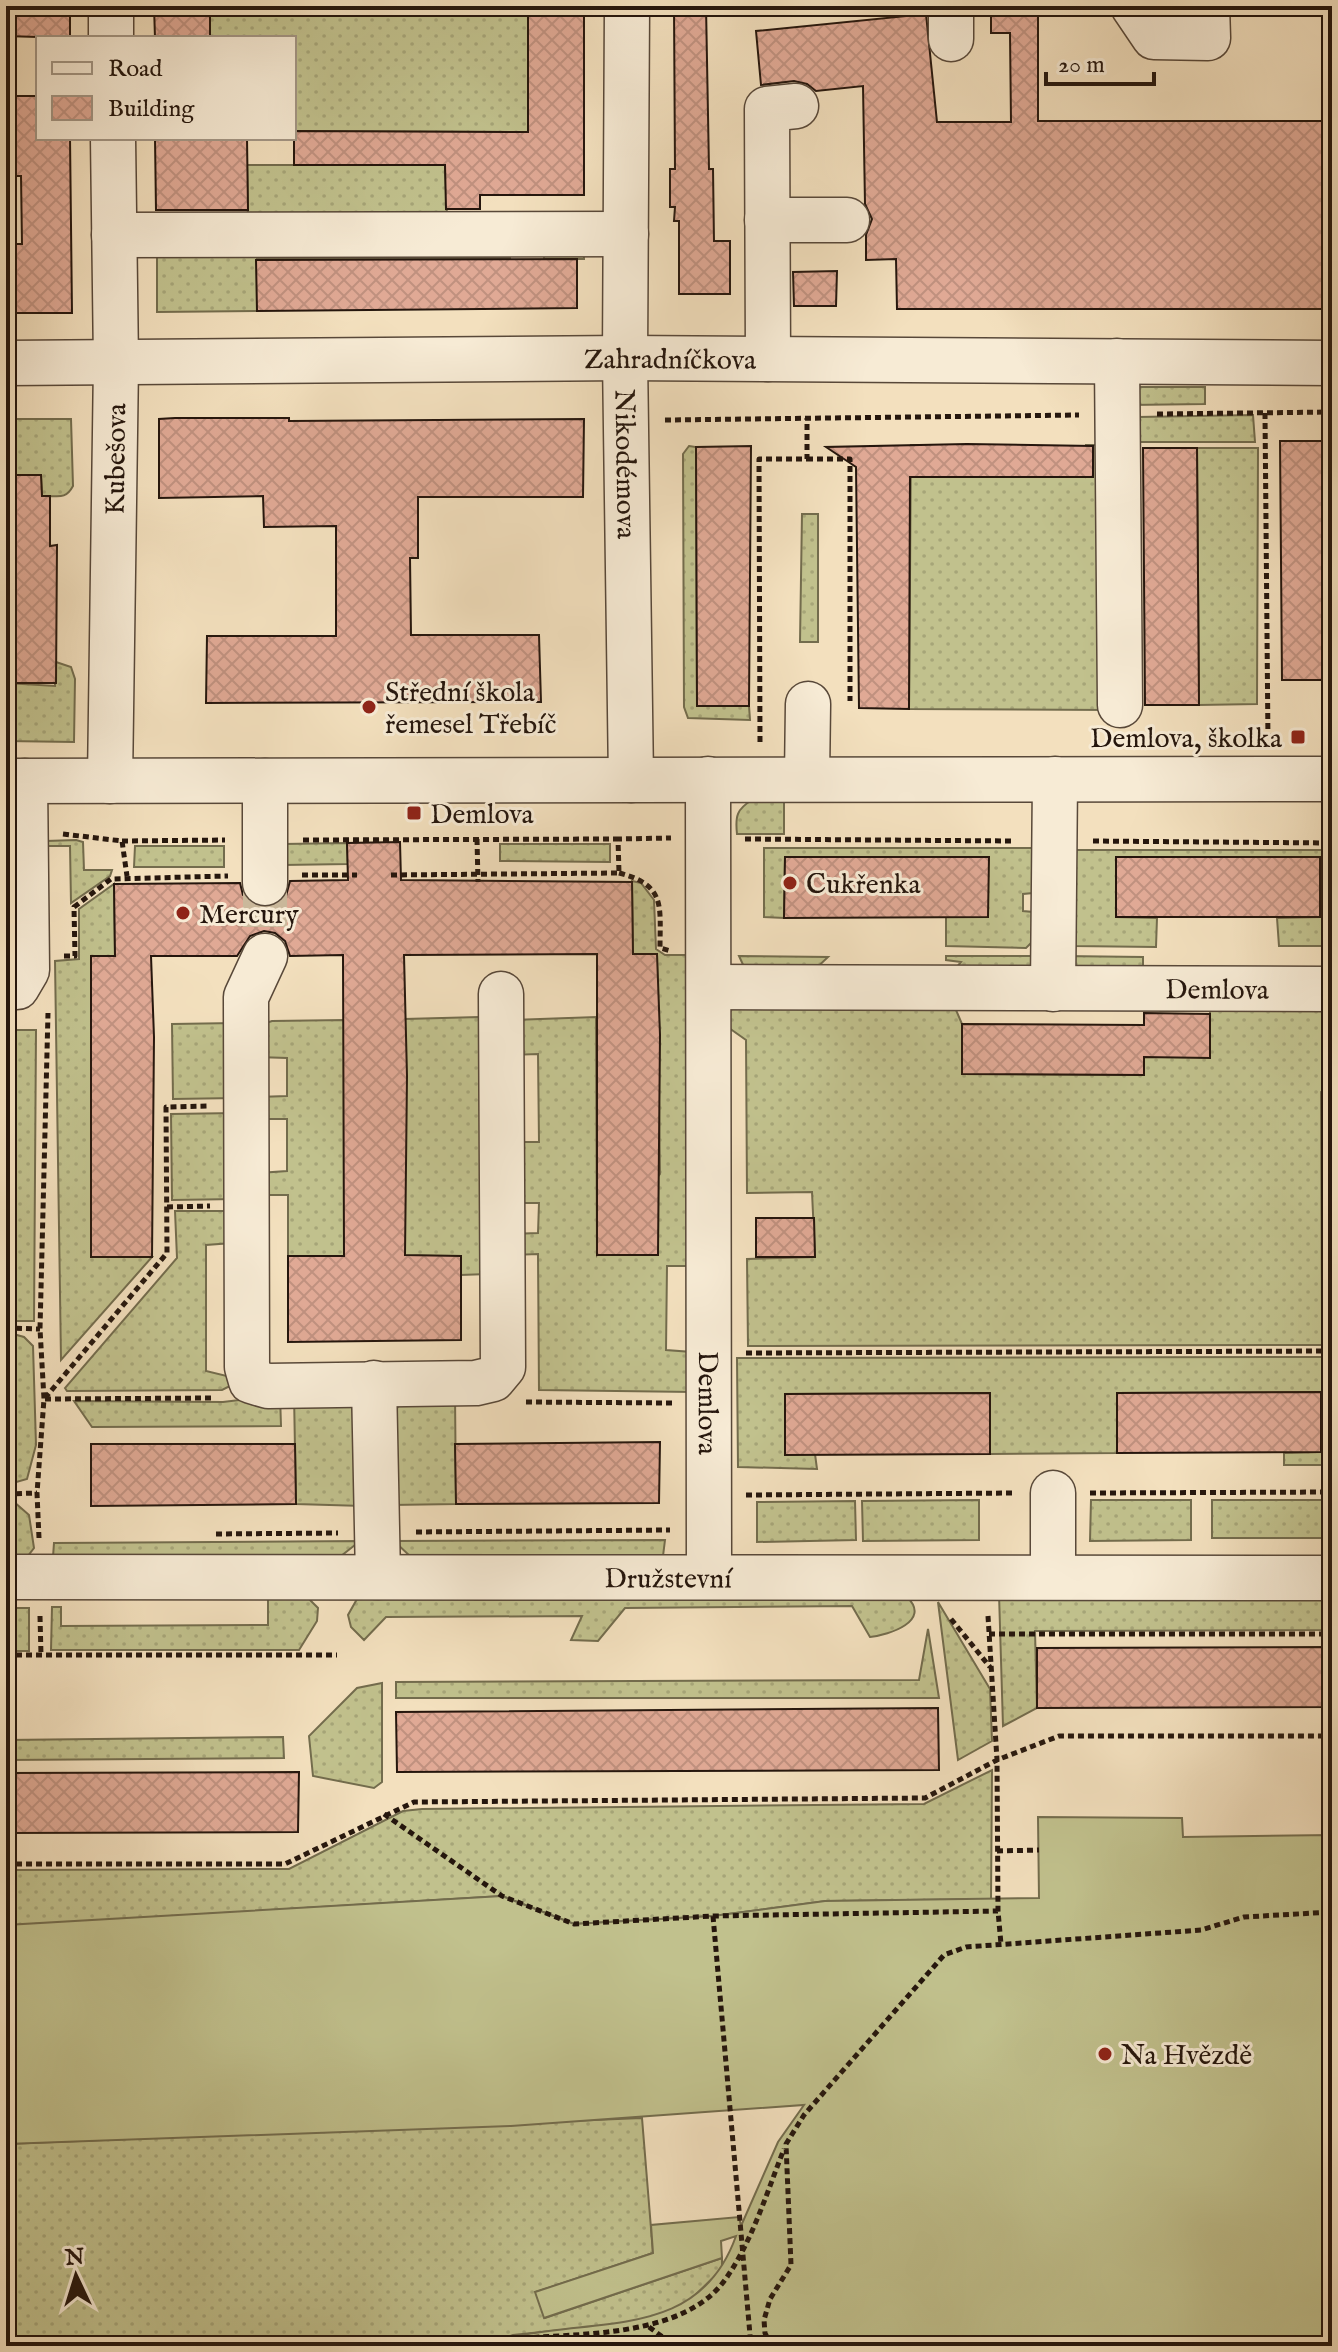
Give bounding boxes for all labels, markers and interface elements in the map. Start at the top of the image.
legend [36,36,296,140]
scale bar [1046,36,1154,86]
text: 20 m [1058,50,1105,81]
text: Road [108,54,162,85]
text: Building [108,94,195,125]
street label: Zahradníčkova [584,343,757,379]
street label: Nikodémova [605,389,643,540]
street label: Kubešova [99,402,135,515]
place label: Střední škola řemesel Třebíč [385,676,556,743]
marker: Střední škola řemesel Třebíč [360,698,378,716]
place label: Demlova, školka [1090,722,1283,757]
marker: Demlova, školka [1289,728,1307,746]
place label: Demlova [430,798,535,833]
marker: Demlova [405,804,423,822]
place label: Cukřenka [806,868,922,903]
marker: Cukřenka [781,874,799,892]
place label: Mercury [199,898,299,933]
marker: Mercury [174,904,192,922]
street label: Demlova [1165,973,1270,1009]
street label: Demlova [689,1351,724,1456]
street label: Družstevní [604,1562,733,1598]
place label: Na Hvězdě [1121,2039,1252,2074]
marker: Na Hvězdě [1096,2045,1114,2063]
north arrow [36,2236,116,2316]
text: N [63,2243,85,2273]

